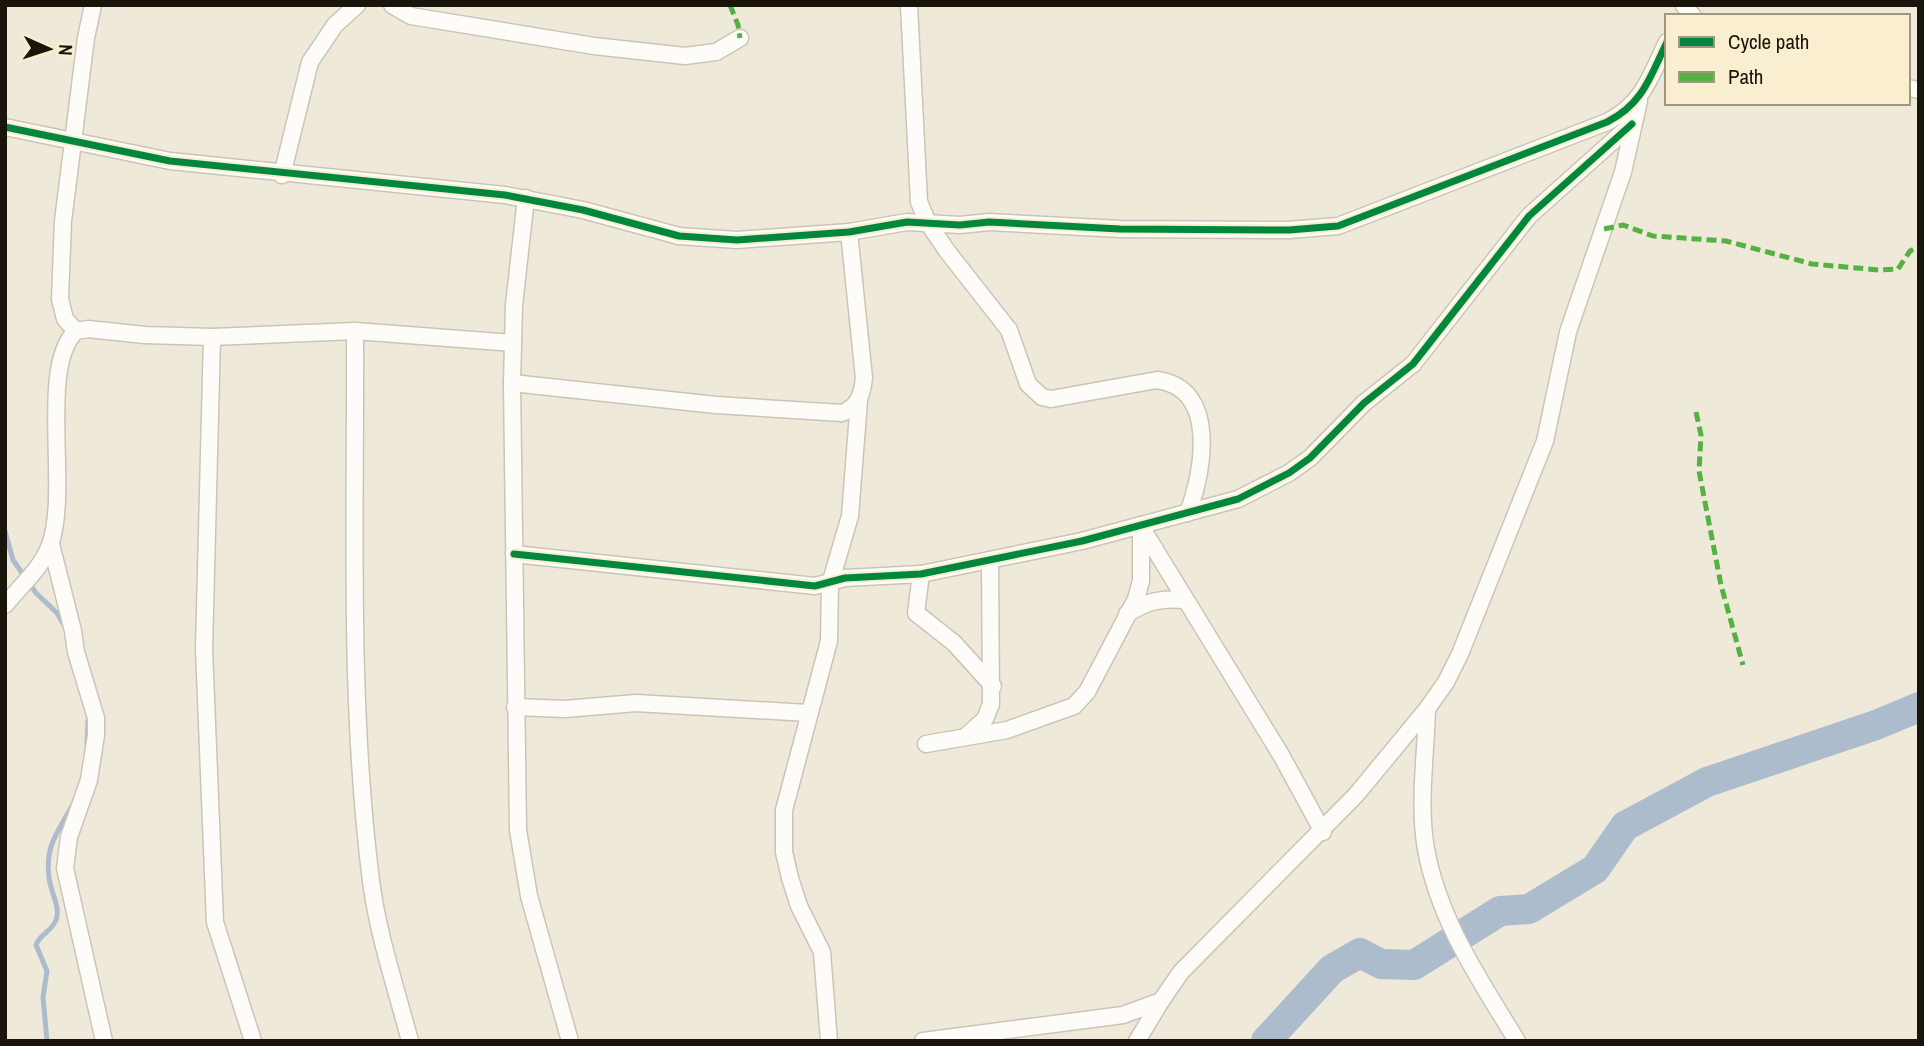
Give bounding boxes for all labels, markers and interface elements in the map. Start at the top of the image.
north arrow [14,14,84,84]
legend [1665,14,1910,105]
text: Cycle path [1728,27,1809,56]
text: N [53,44,79,56]
text: Path [1728,62,1763,91]

